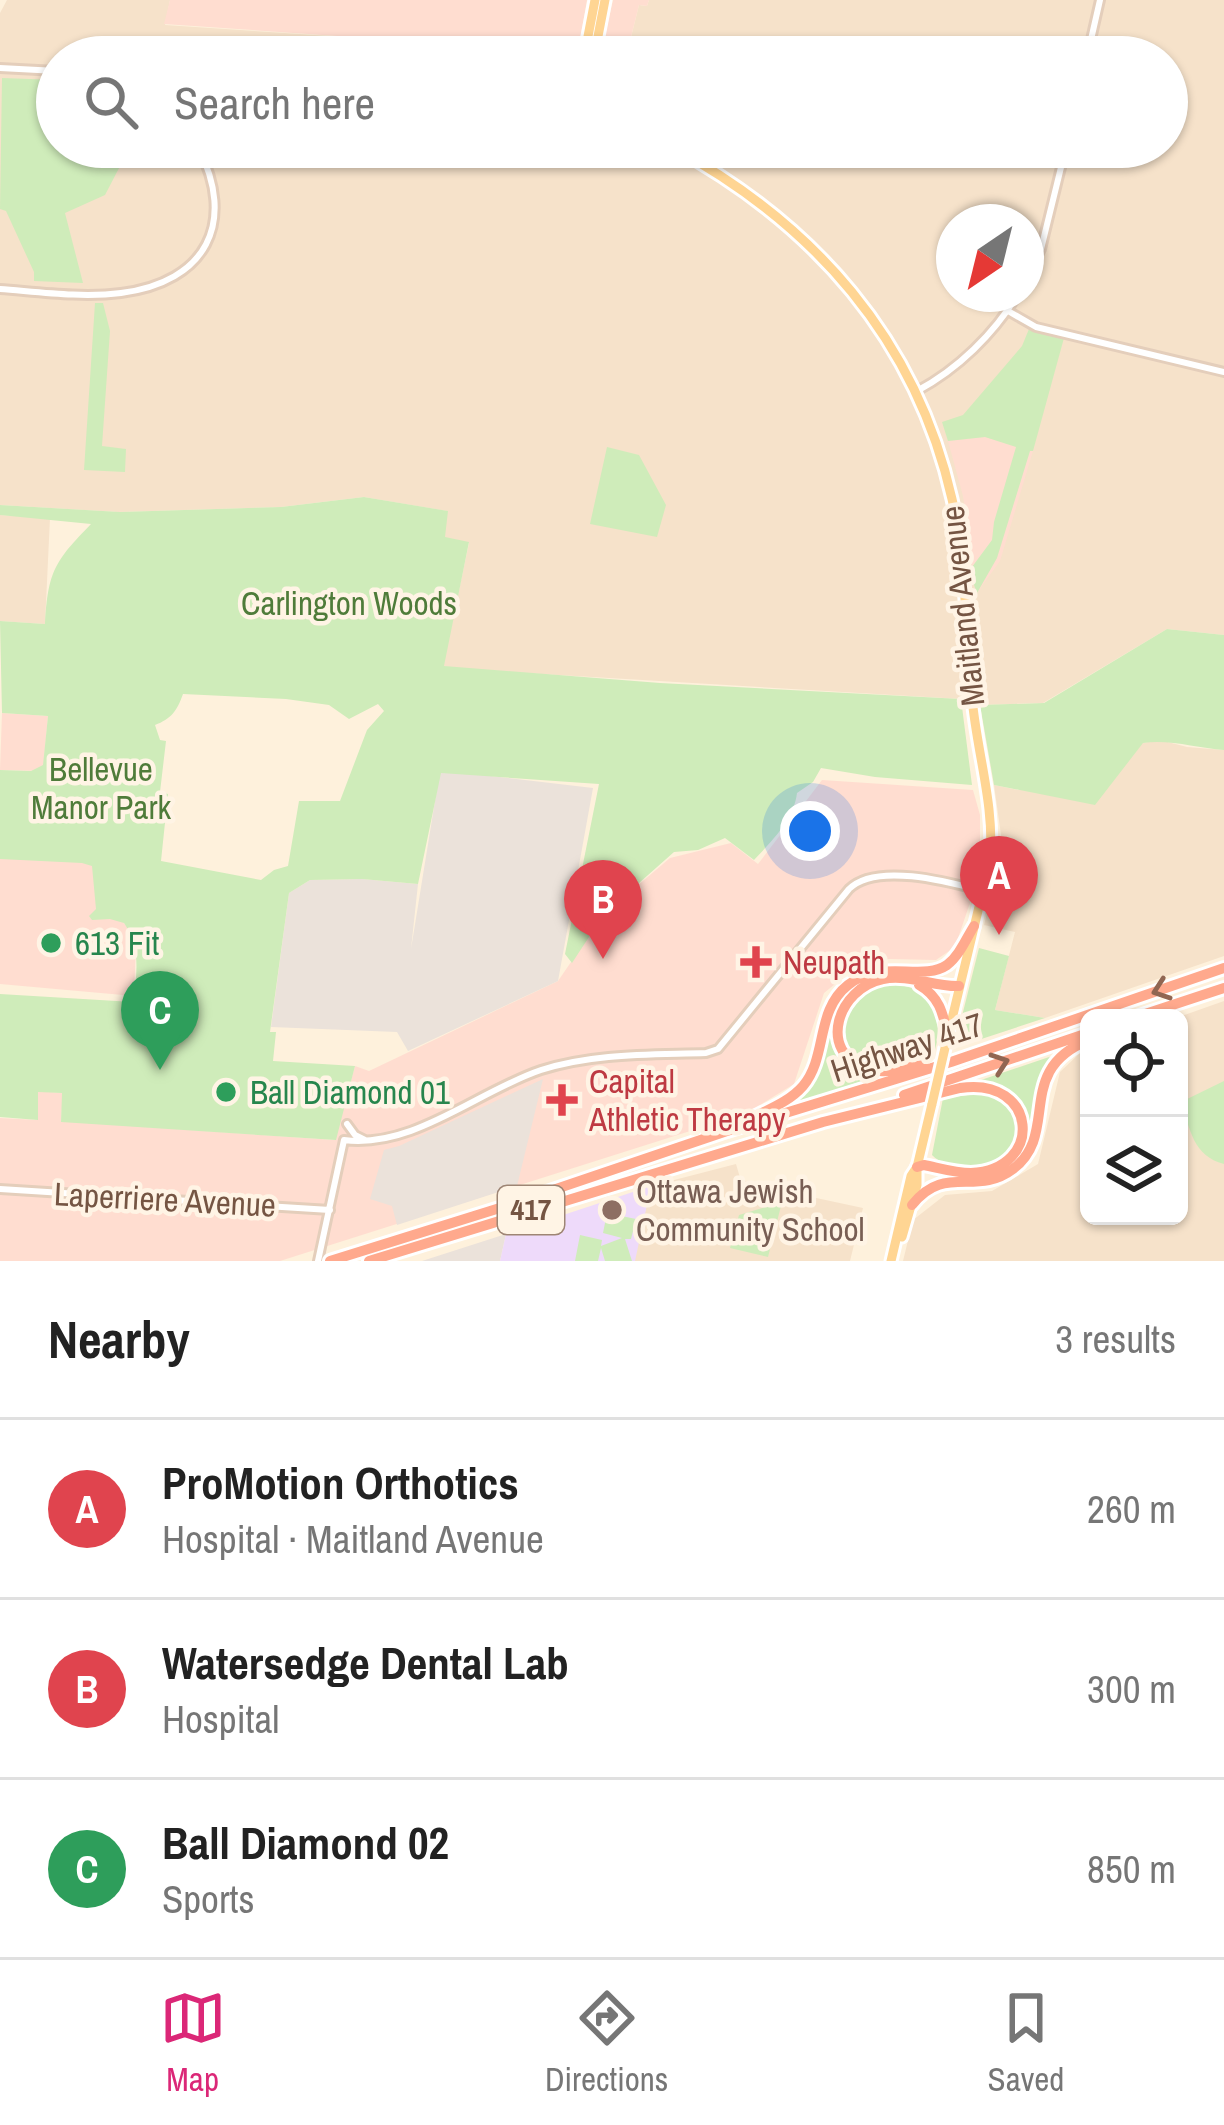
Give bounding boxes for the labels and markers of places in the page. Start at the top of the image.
pin: A [960,836,1038,935]
pin: B [564,860,642,959]
place label: 613 Fit [75,921,159,965]
marker: 613 Fit [38,930,64,956]
place label: Neupath [783,940,885,984]
marker: Neupath [740,946,772,978]
pin: C [121,971,199,1070]
place label: Capital Athletic Therapy [588,1059,786,1141]
place label: Ball Diamond 01 [250,1070,450,1114]
marker: Ball Diamond 01 [213,1079,239,1105]
marker: Capital Athletic Therapy [546,1084,578,1116]
place label: Ottawa Jewish Community School [636,1169,865,1251]
marker: Ottawa Jewish Community School [599,1197,625,1223]

